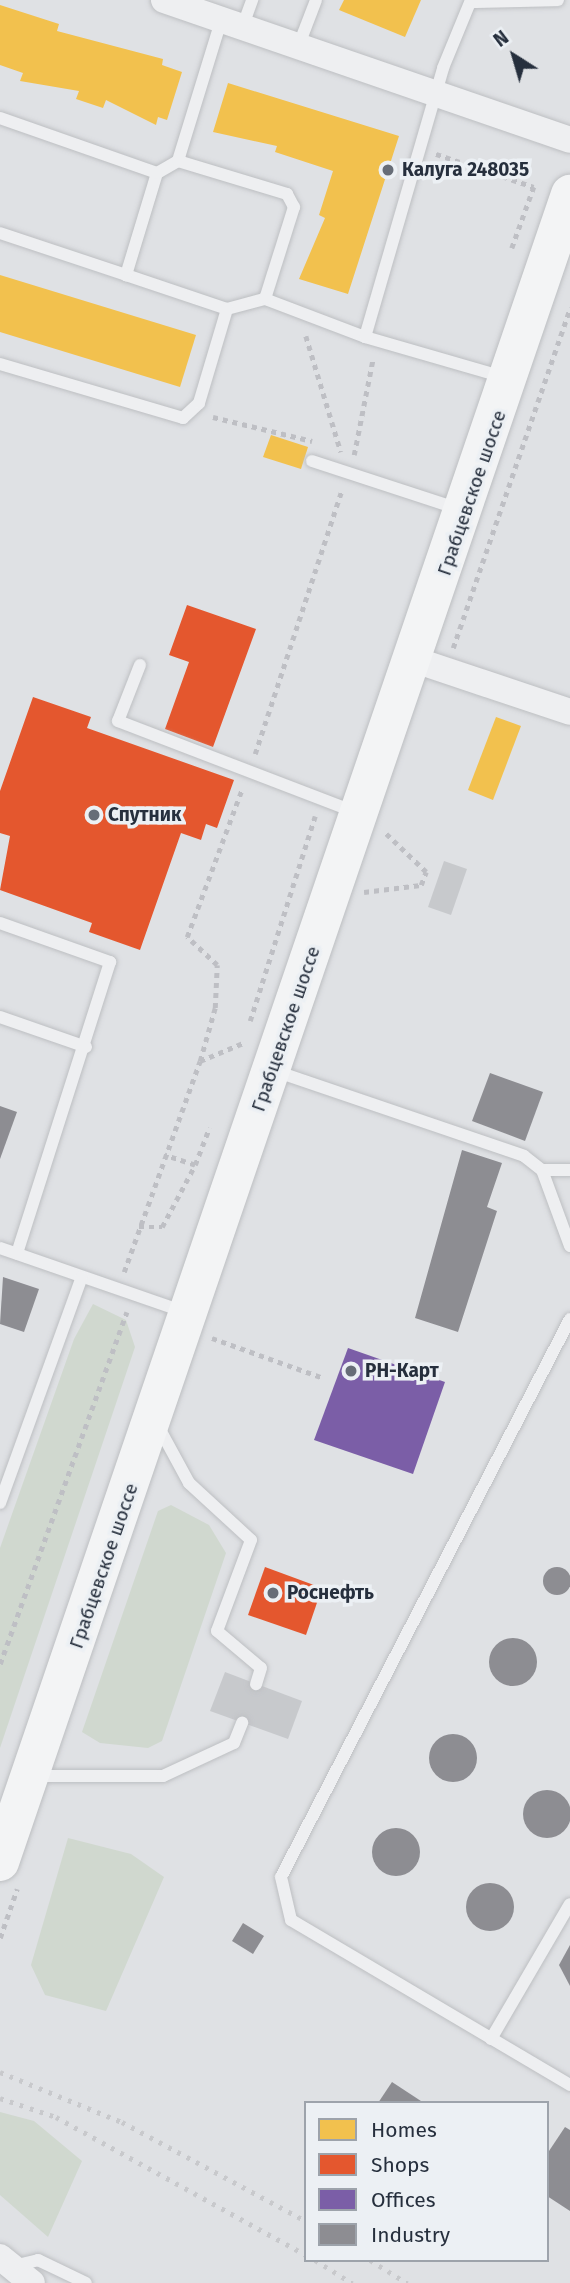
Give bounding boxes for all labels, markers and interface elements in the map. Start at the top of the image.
north arrow [479,21,549,91]
text: N [489,26,513,52]
place label: Калуга 248035 [402,159,529,181]
marker: Калуга 248035 [380,162,396,178]
street label: Грабцевское шоссе [433,407,511,579]
place label: Спутник [108,804,181,826]
marker: Спутник [86,807,102,823]
street label: Грабцевское шоссе [247,943,325,1115]
place label: РН-Карт [365,1360,439,1382]
marker: РН-Карт [343,1363,359,1379]
street label: Грабцевское шоссе [65,1480,143,1652]
place label: Роснефть [287,1582,374,1604]
marker: Роснефть [265,1585,281,1601]
legend [304,2101,549,2262]
text: Homes [371,2117,437,2143]
text: Shops [371,2152,429,2178]
text: Offices [371,2187,436,2213]
text: Industry [371,2222,450,2248]

